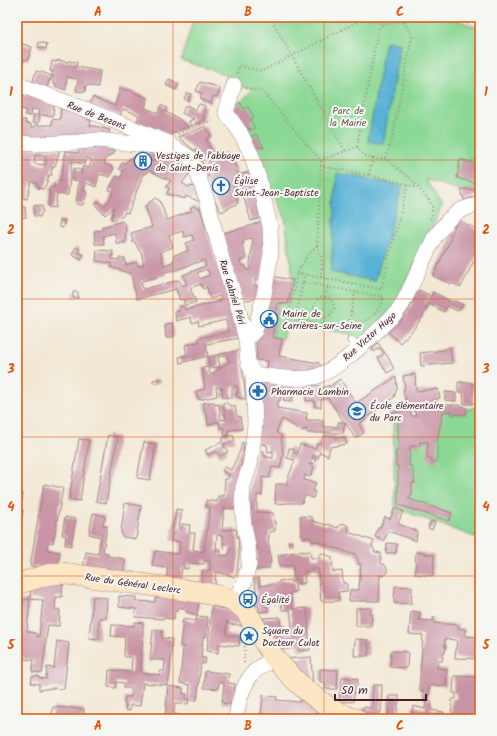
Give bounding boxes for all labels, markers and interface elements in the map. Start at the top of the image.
text: A [94,2,102,23]
text: B [244,2,252,23]
text: C [396,2,404,23]
text: 1 [9,82,13,103]
text: 1 [484,82,488,103]
street label: Rue de Bezons [65,97,129,135]
park label: Parc de la Mairie [330,103,367,131]
place label: Vestiges de l'abbaye de Saint-Denis [156,148,241,176]
building icon: Vestiges de l'abbaye de Saint-Denis [133,151,153,171]
place label: Église Saint-Jean-Baptiste [234,173,319,201]
church icon: Église Saint-Jean-Baptiste [211,176,231,196]
text: 2 [7,220,15,241]
text: 2 [482,220,490,241]
street label: Rue Gabriel Péri [215,258,250,327]
place label: Mairie de Carrières-sur-Seine [282,306,362,334]
street label: Rue Victor Hugo [339,308,401,365]
public building icon: Mairie de Carrières-sur-Seine [259,309,279,329]
text: 3 [6,359,15,380]
text: 3 [481,359,490,380]
pharmacy icon: Pharmacie Lambin [248,381,268,401]
place label: Pharmacie Lambin [271,384,349,400]
place label: École élémentaire du Parc [370,398,444,426]
school or university icon: École élémentaire du Parc [347,401,367,421]
text: 4 [7,497,15,518]
text: 4 [482,497,490,518]
street label: Rue du Général Leclerc [84,569,182,599]
bus stop icon: Égalité [238,589,258,609]
place label: Égalité [261,592,290,608]
place label: Square du Docteur Culot [262,623,320,651]
place icon: Square du Docteur Culot [239,626,259,646]
text: 5 [7,635,16,656]
text: 5 [482,635,491,656]
scale bar [335,676,426,702]
text: 50 m [341,681,368,700]
text: A [94,716,102,736]
text: B [244,716,252,736]
text: C [396,716,404,736]

